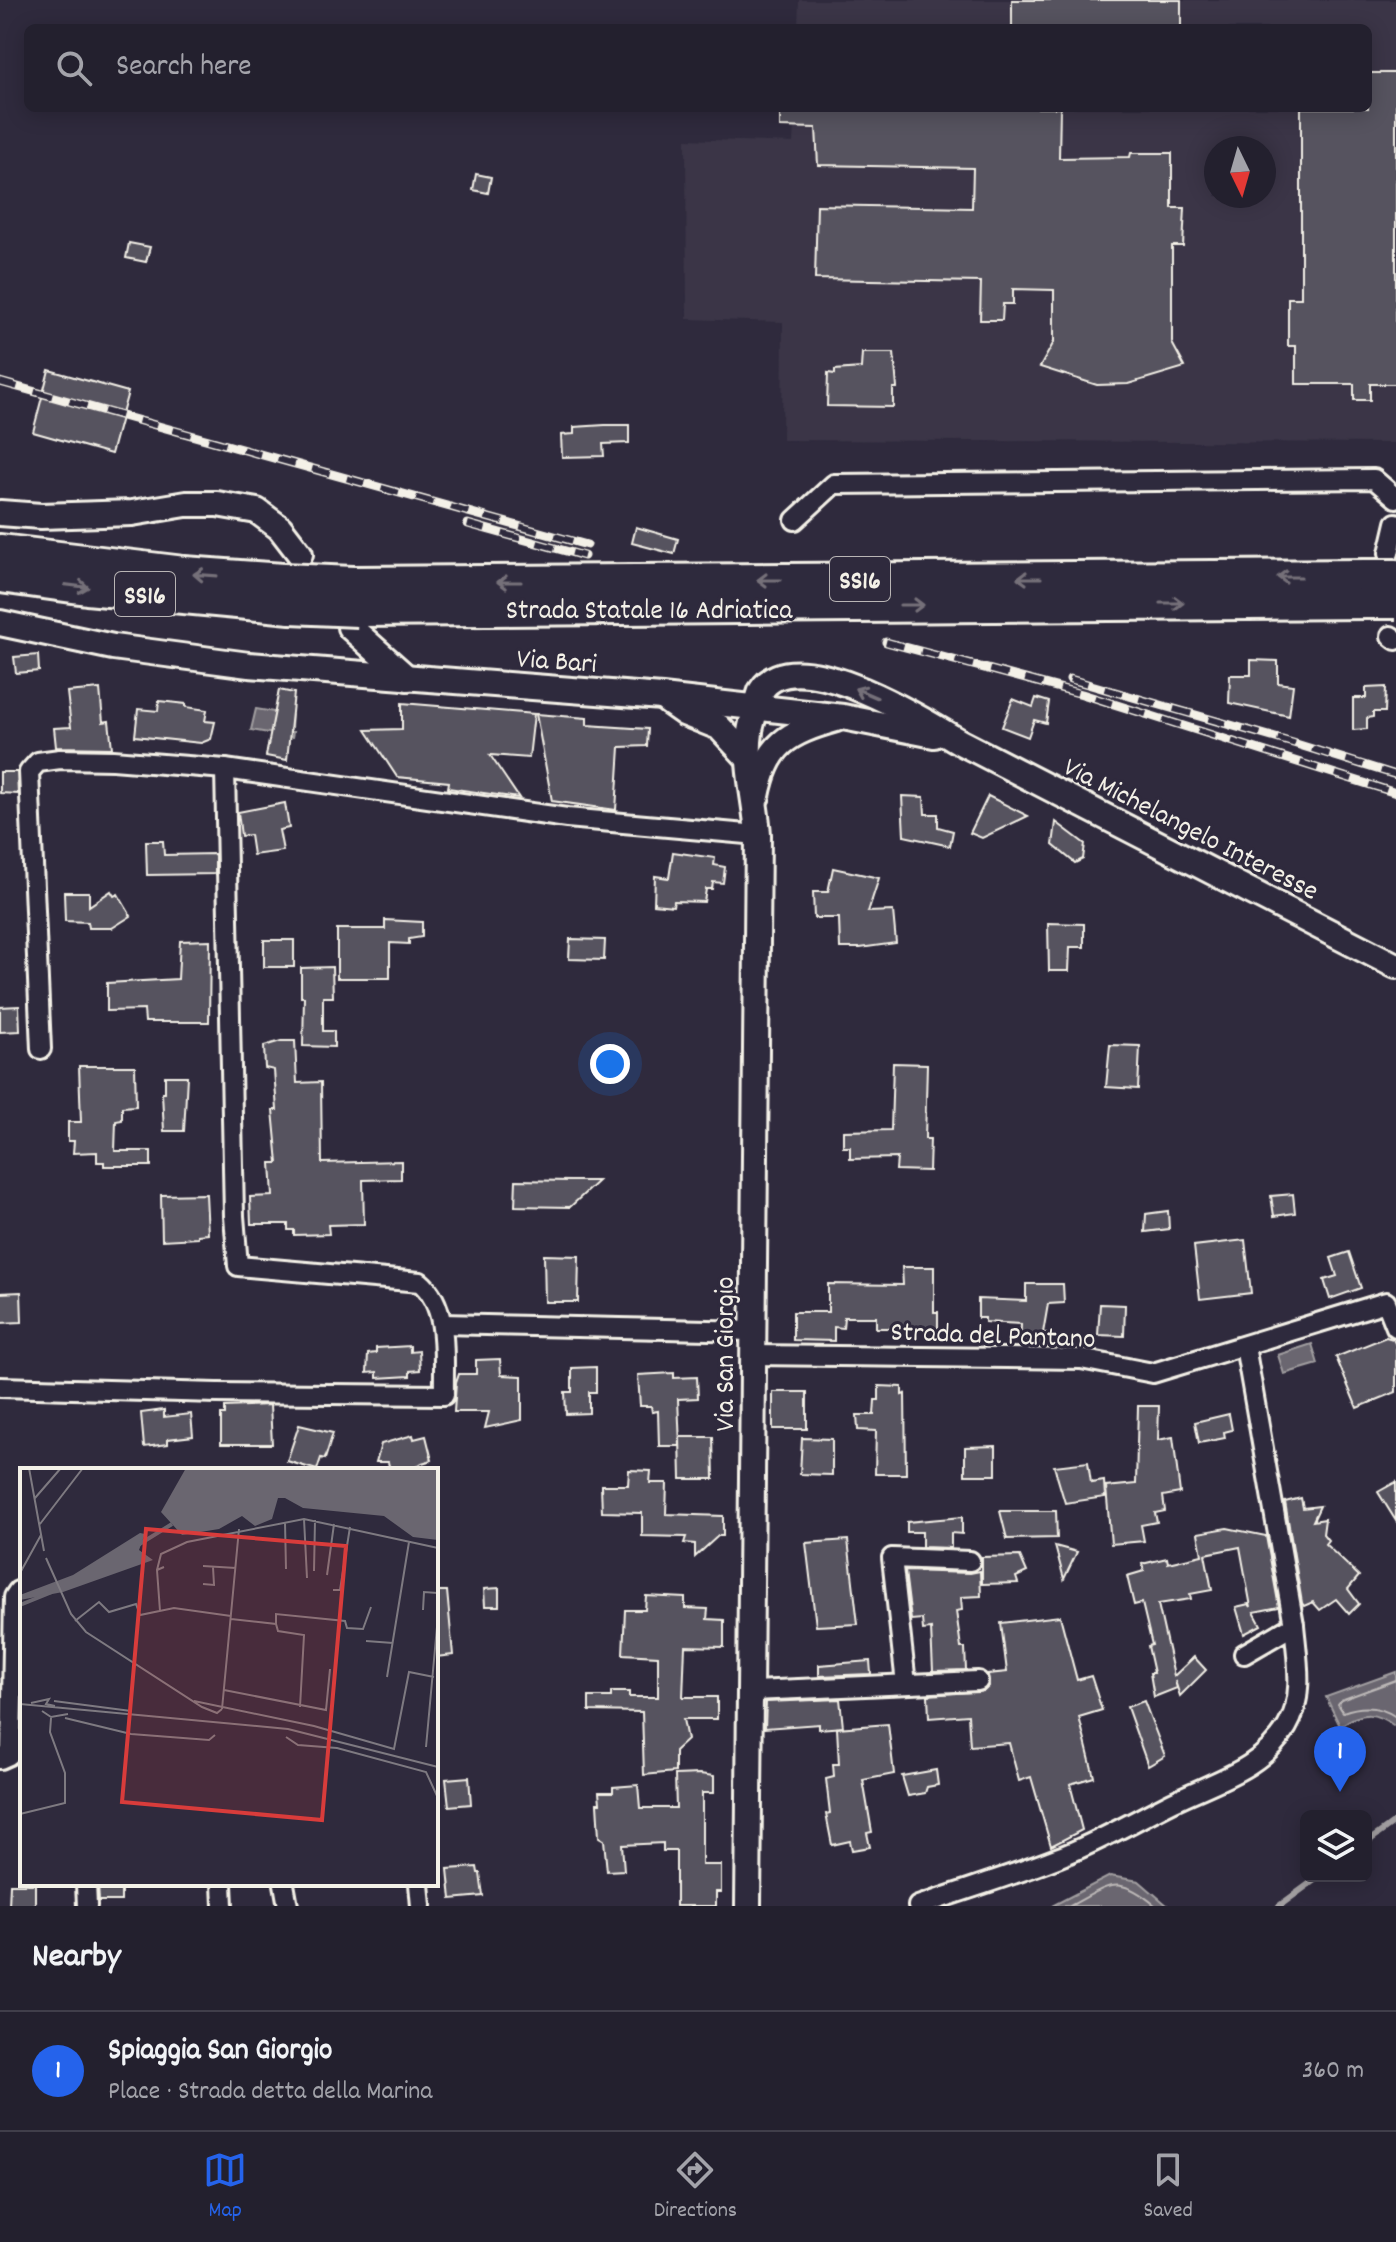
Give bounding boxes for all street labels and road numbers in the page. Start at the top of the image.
road number: SS16 [830,557,890,601]
road number: SS16 [115,572,175,616]
street label: Strada Statale 16 Adriatica [506,593,793,633]
street label: Via Bari [515,641,598,687]
street label: Via Michelangelo Interesse [1055,750,1324,913]
street label: Via San Giorgio [708,1277,748,1431]
street label: Strada del Pantano [890,1314,1096,1362]

